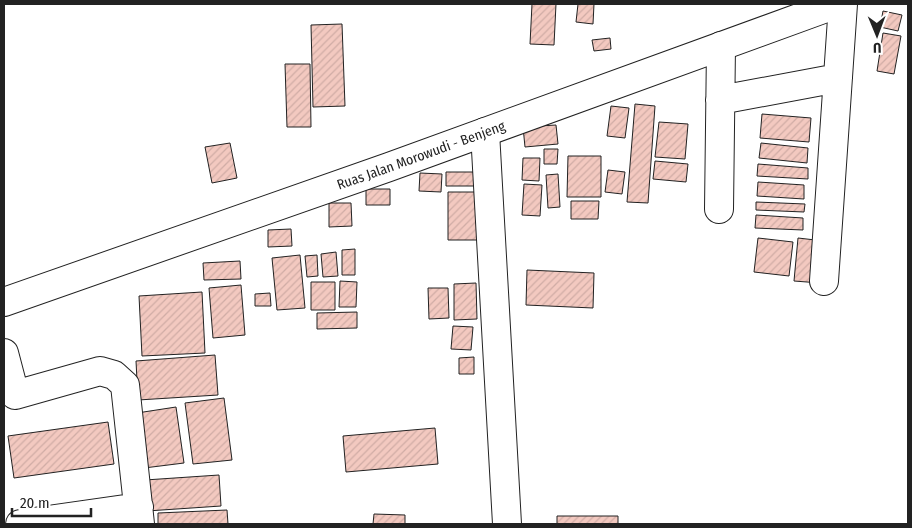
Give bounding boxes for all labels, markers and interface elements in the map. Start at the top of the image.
north arrow [852,10,902,60]
text: U [873,39,881,56]
street label: Ruas Jalan Morowudi - Benjeng [334,117,508,193]
scale bar [12,486,91,518]
text: 20 m [20,494,50,512]

